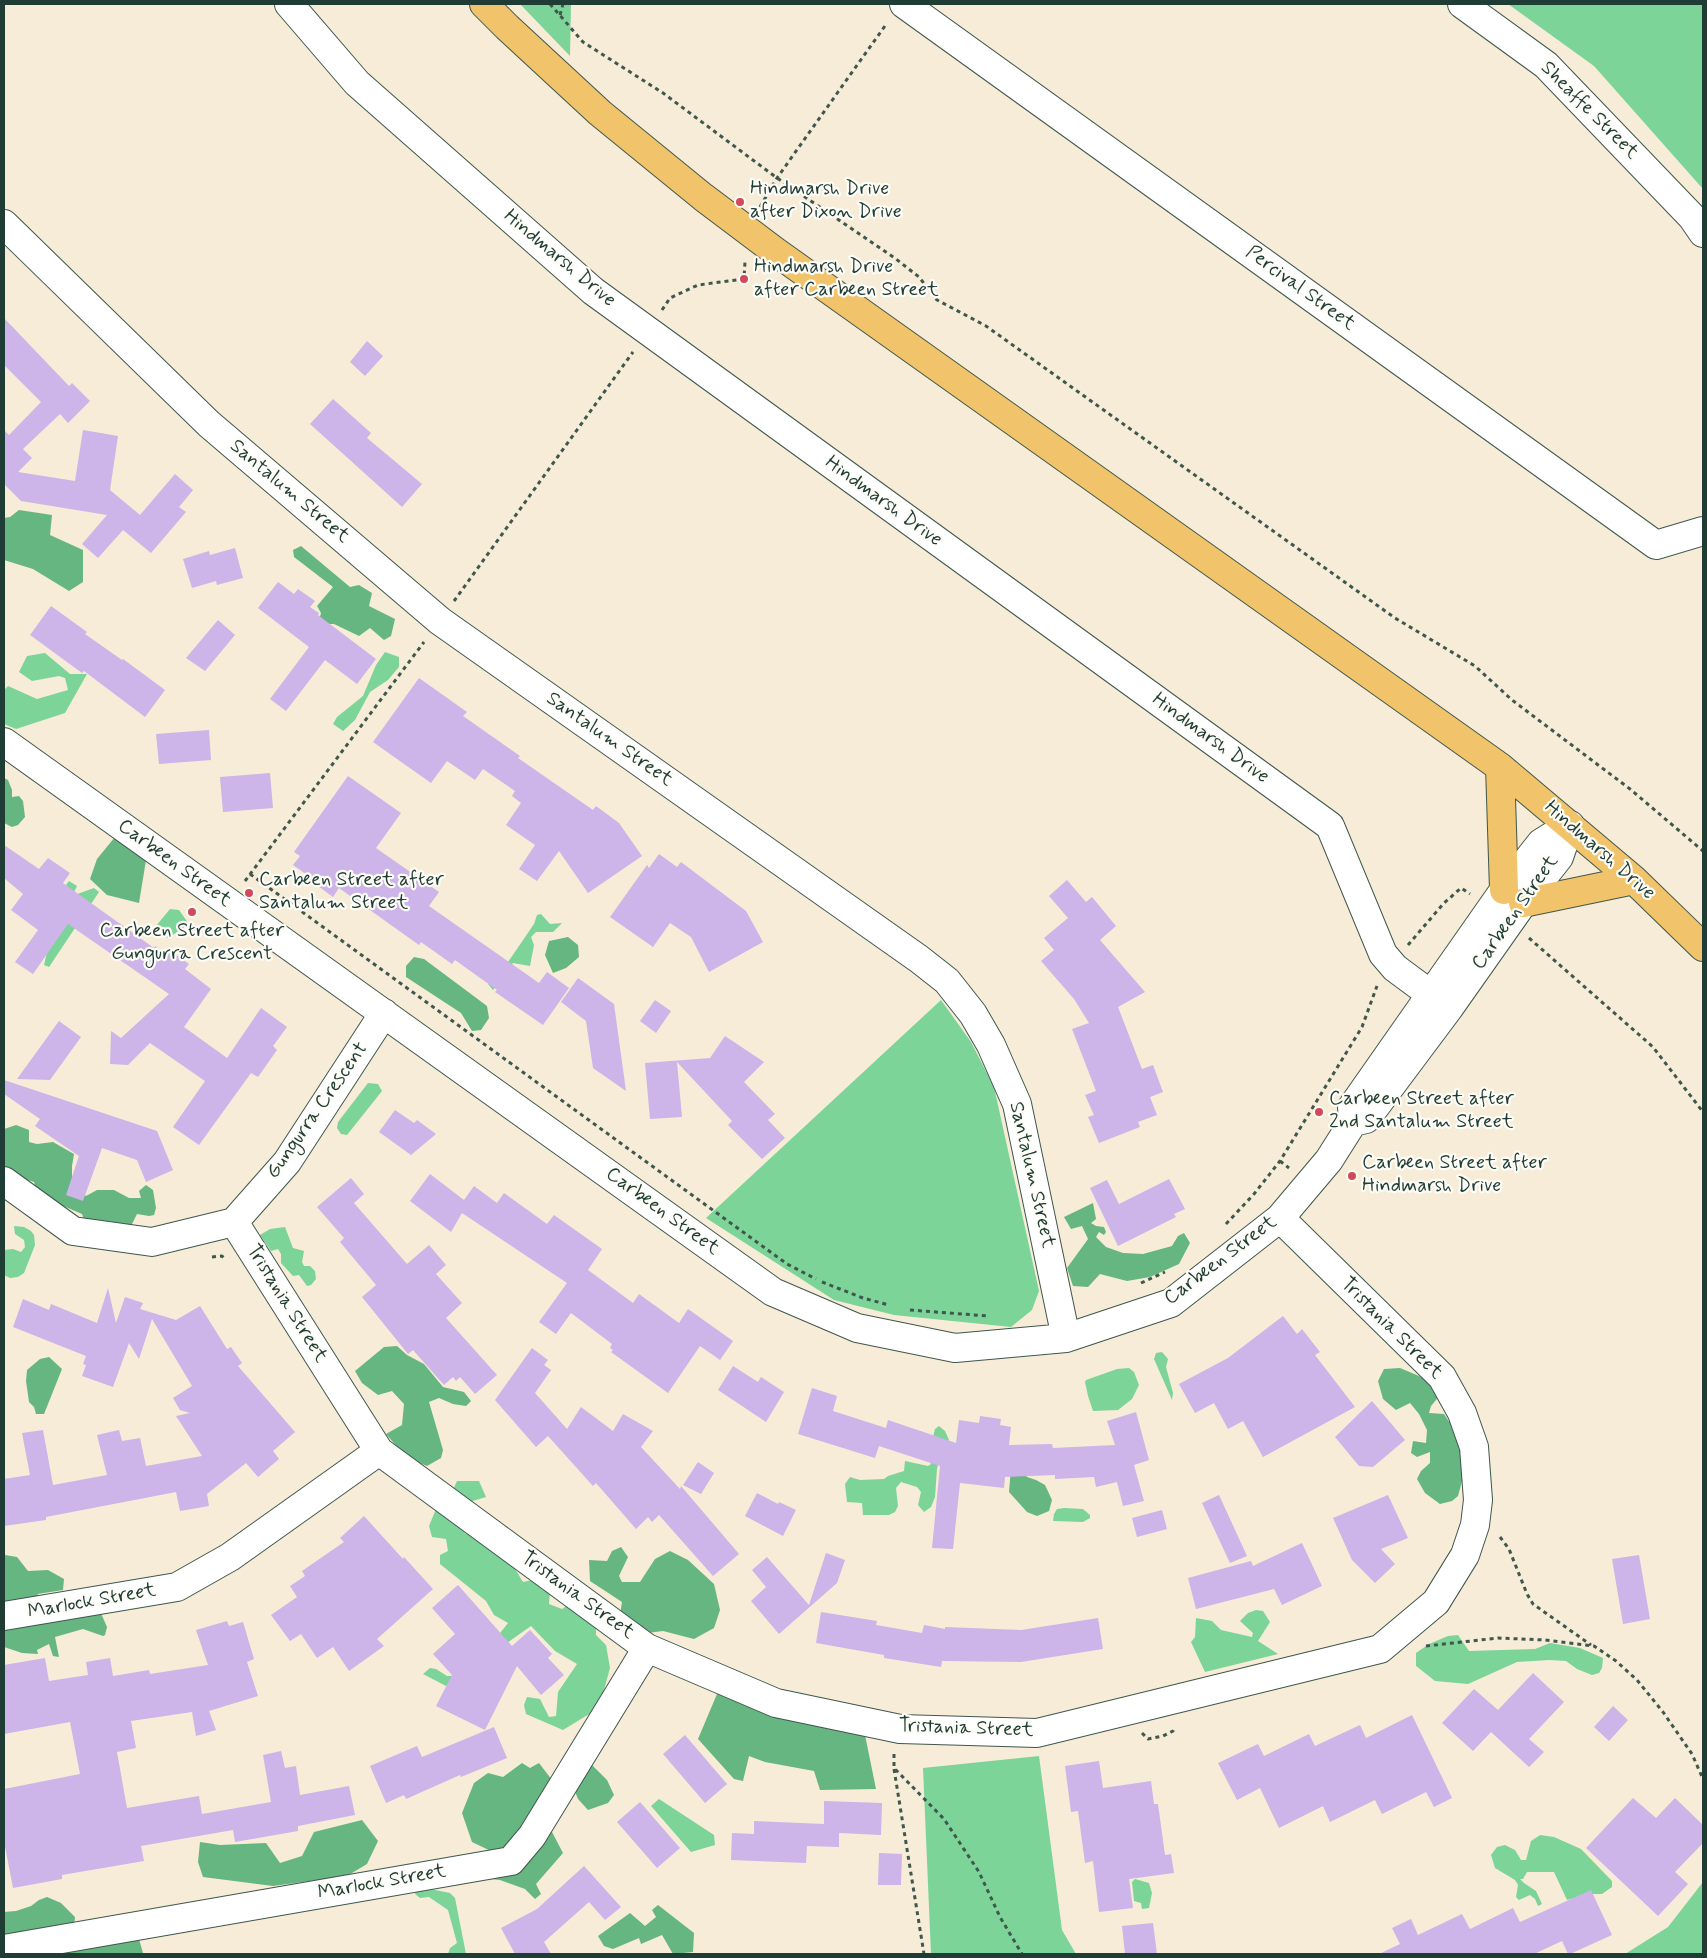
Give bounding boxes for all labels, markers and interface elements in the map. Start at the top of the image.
street label: Sheaffe Street [1535,57,1643,165]
place label: Hindmarsh Drive after Dixon Drive [750,178,902,225]
marker: Hindmarsh Drive after Dixon Drive [734,196,746,208]
street label: Hindmarsh Drive [498,205,620,313]
street label: Percival Street [1240,241,1360,337]
place label: Hindmarsh Drive after Carbeen Street [754,256,939,303]
marker: Hindmarsh Drive after Carbeen Street [738,273,750,285]
street label: Santalum Street [224,435,354,549]
street label: Hindmarsh Drive [820,451,946,553]
street label: Santalum Street [541,687,677,793]
street label: Hindmarsh Drive [1147,688,1273,790]
street label: Hindmarsh Drive [1539,796,1659,906]
street label: Carbeen Street [112,815,236,913]
street label: Carbeen Street [1468,851,1564,975]
place label: Carbeen Street after Santalum Street [259,869,444,916]
marker: Carbeen Street after Santalum Street [243,887,255,899]
marker: Carbeen Street after Gungurra Crescent [186,906,198,918]
place label: Carbeen Street after Gungurra Crescent [100,920,284,967]
street label: Gungurra Crescent [262,1038,374,1184]
place label: Carbeen Street after 2nd Santalum Street [1329,1088,1514,1135]
street label: Santalum Street [1003,1100,1059,1250]
marker: Carbeen Street after 2nd Santalum Street [1313,1106,1325,1118]
place label: Carbeen Street after Hindmarsh Drive [1362,1152,1547,1199]
street label: Carbeen Street [600,1163,724,1261]
marker: Carbeen Street after Hindmarsh Drive [1346,1170,1358,1182]
street label: Carbeen Street [1160,1211,1282,1311]
street label: Tristania Street [240,1240,332,1368]
street label: Tristania Street [1335,1273,1447,1385]
street label: Tristania Street [515,1547,639,1645]
street label: Marlock Street [26,1579,158,1625]
street label: Tristania Street [898,1715,1034,1743]
street label: Marlock Street [316,1860,448,1906]

